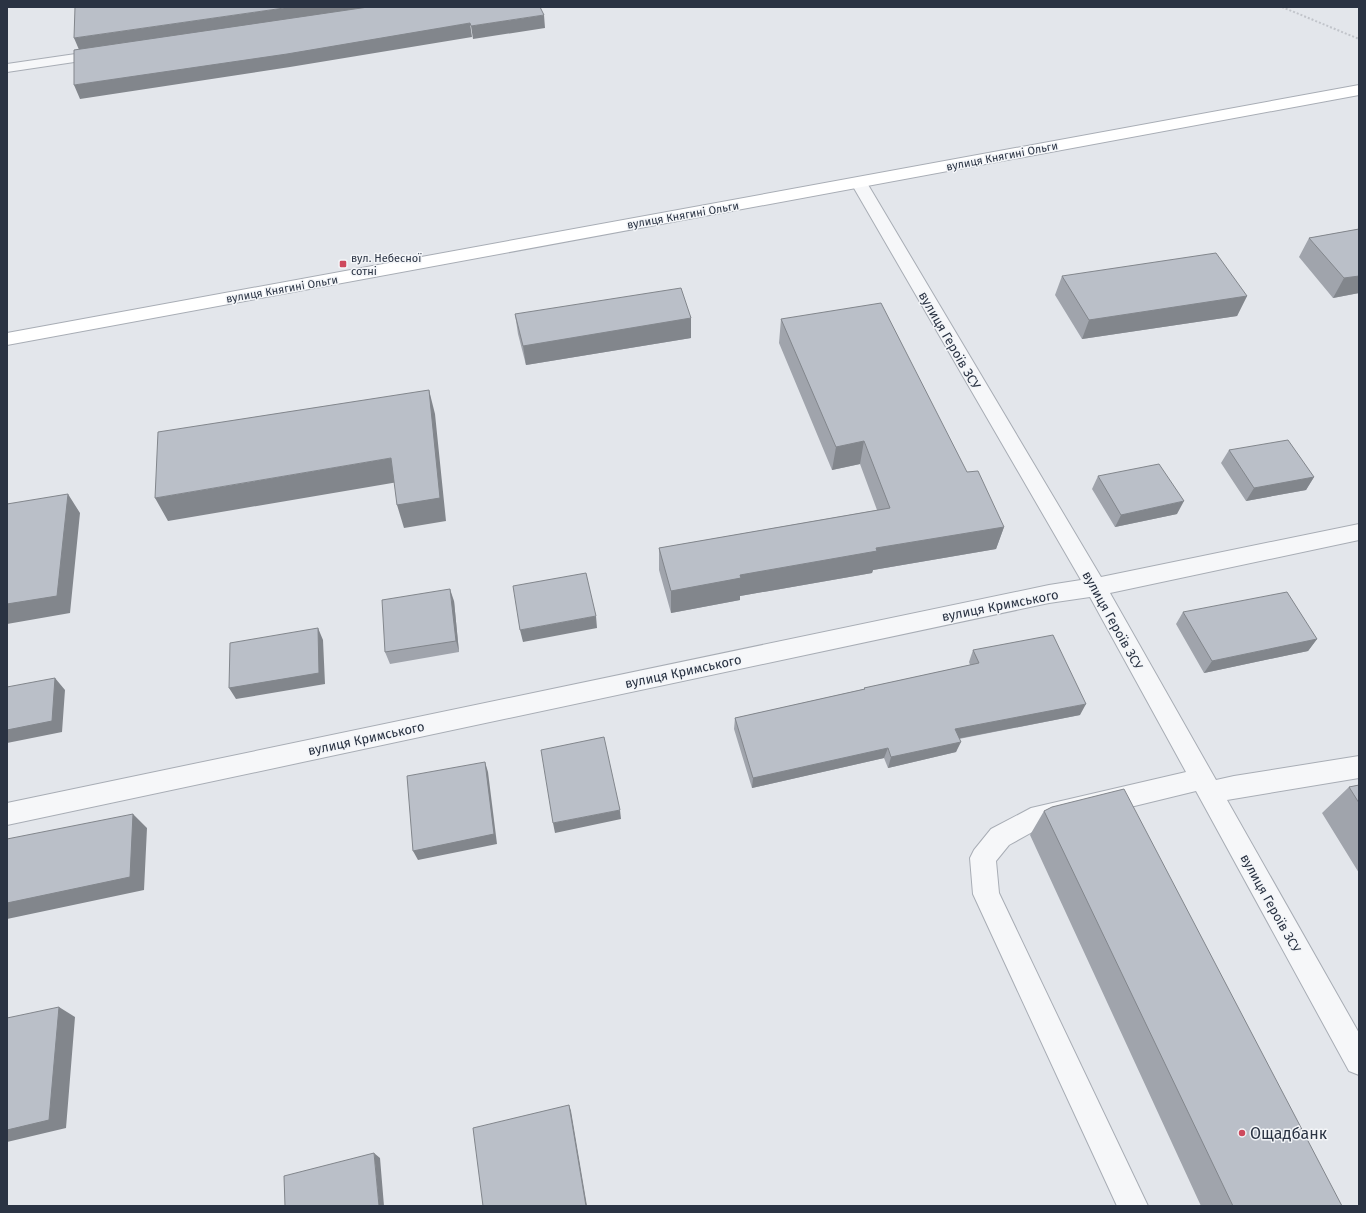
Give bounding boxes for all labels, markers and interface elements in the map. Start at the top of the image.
street label: вулиця Княгині Ольги [945,139,1059,174]
street label: вулиця Княгині Ольги [626,199,740,232]
place label: вул. Небесної сотні [351,252,422,278]
marker: вул. Небесної сотні [338,259,348,269]
street label: вулиця Княгині Ольги [225,273,339,306]
street label: вулиця Героїв ЗСУ [916,289,984,392]
street label: вулиця Героїв ЗСУ [1079,568,1146,673]
street label: вулиця Кримського [940,587,1060,624]
street label: вулиця Кримського [623,652,743,691]
street label: вулиця Кримського [306,719,426,758]
street label: вулиця Героїв ЗСУ [1237,851,1304,956]
place label: Ощадбанк [1250,1124,1328,1143]
marker: Ощадбанк [1237,1128,1247,1138]

